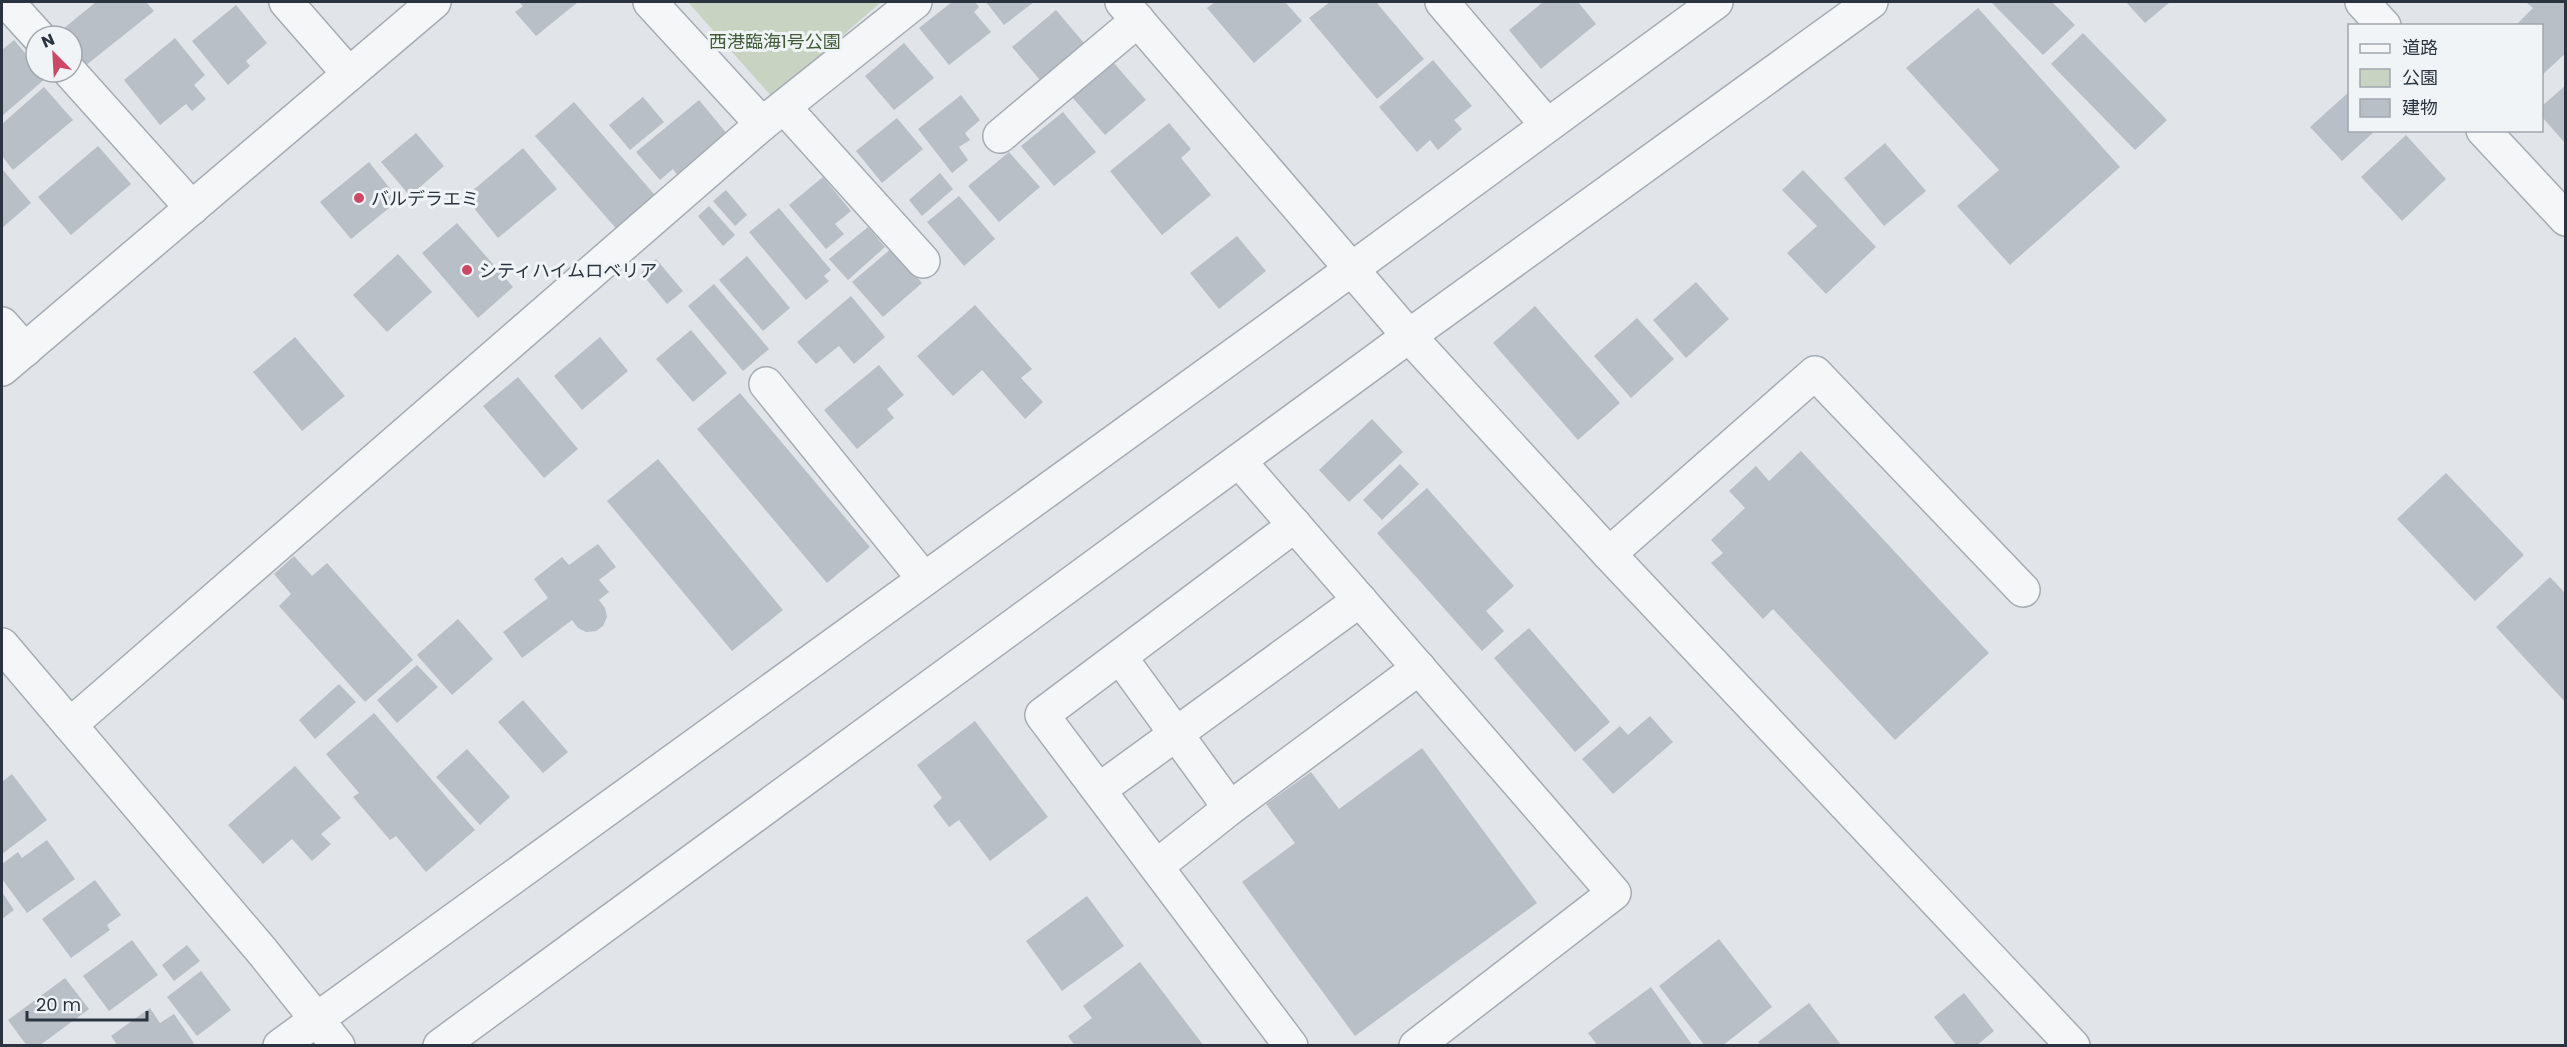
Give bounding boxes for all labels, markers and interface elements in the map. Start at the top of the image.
north arrow [24,24,84,84]
legend [2348,24,2543,132]
text: N [38,28,58,54]
park label: 西港臨海1号公園 [709,29,841,54]
text: 道路 [2402,35,2438,60]
text: 公園 [2402,65,2438,90]
text: 建物 [2402,95,2438,120]
place label: バルデラエミ [371,186,479,211]
marker: バルデラエミ [352,191,366,205]
place label: シティハイムロベリア [479,258,657,283]
marker: シティハイムロベリア [460,263,474,277]
scale bar [27,984,147,1022]
text: 20 m [36,992,81,1017]

